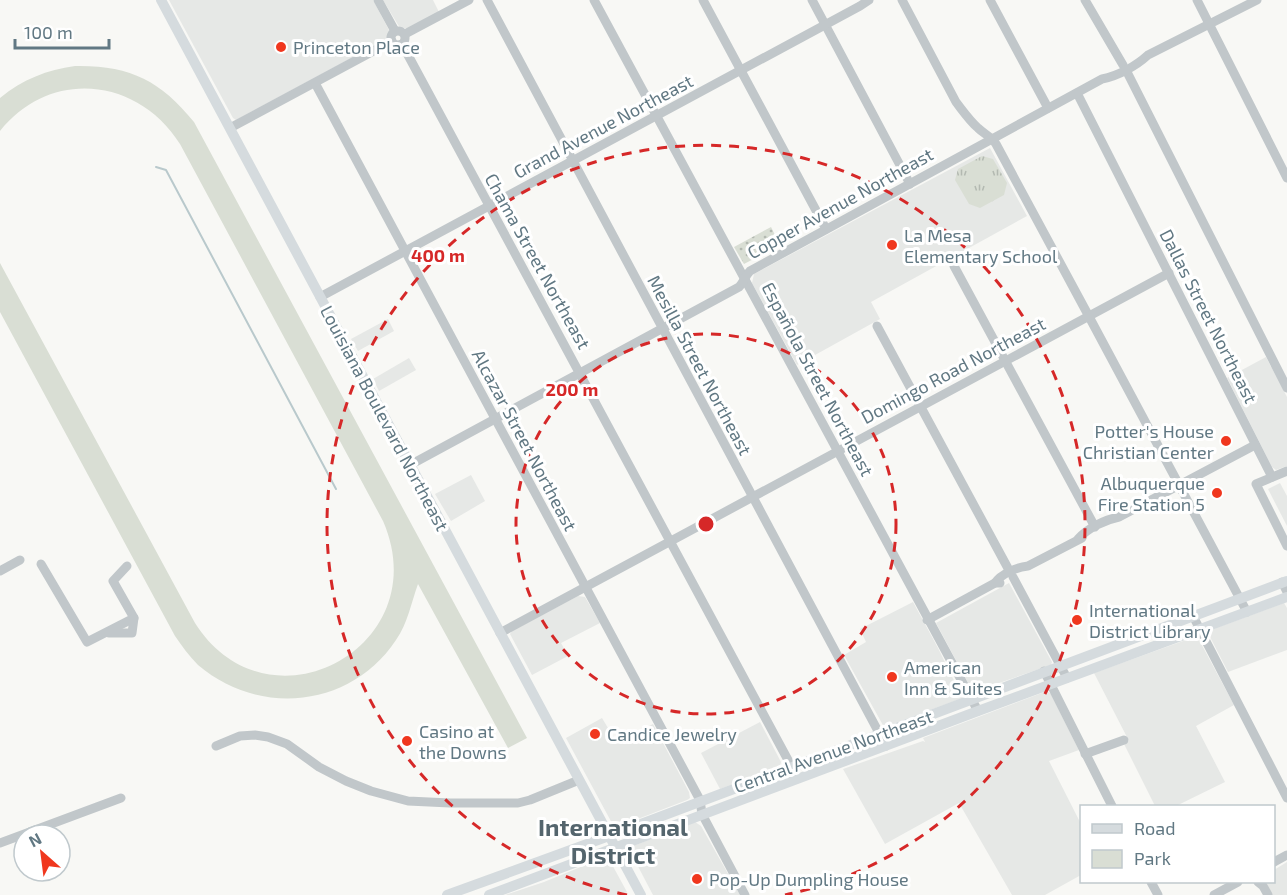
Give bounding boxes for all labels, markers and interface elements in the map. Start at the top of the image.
scale bar [15,12,110,50]
text: 100 m [24,21,73,43]
place label: Princeton Place [293,36,420,58]
marker: Princeton Place [274,40,288,54]
street label: Grand Avenue Northeast [509,69,697,183]
street label: Copper Avenue Northeast [743,143,937,263]
street label: Chama Street Northeast [481,169,596,353]
place label: La Mesa Elementary School [904,224,1058,267]
street label: Dallas Street Northeast [1155,225,1263,407]
marker: La Mesa Elementary School [885,238,899,252]
text: 400 m [411,244,465,266]
street label: Mesilla Street Northeast [643,271,757,459]
street label: Española Street Northeast [757,278,879,480]
street label: Louisiana Boulevard Northeast [316,301,454,535]
street label: Domingo Road Northeast [857,312,1049,428]
street label: Alcazar Street Northeast [468,346,582,535]
text: 200 m [546,378,598,400]
place label: Potter's House Christian Center [1083,420,1214,463]
marker: Potter's House Christian Center [1219,434,1233,448]
place label: Albuquerque Fire Station 5 [1098,472,1205,515]
marker: Albuquerque Fire Station 5 [1210,486,1224,500]
centre of rings [696,514,716,534]
place label: International District Library [1089,599,1211,642]
marker: International District Library [1070,613,1084,627]
place label: American Inn & Suites [904,656,1002,699]
marker: American Inn & Suites [885,670,899,684]
street label: Central Avenue Northeast [730,705,936,797]
place label: Casino at the Downs [419,720,507,763]
place label: Candice Jewelry [607,723,737,745]
marker: Candice Jewelry [588,727,602,741]
marker: Casino at the Downs [400,734,414,748]
legend [1080,805,1275,883]
district label: International District [538,812,688,869]
text: Road [1134,817,1175,839]
north arrow [12,823,72,883]
text: N [25,828,44,850]
text: Park [1134,847,1171,869]
place label: Pop-Up Dumpling House [709,868,909,890]
marker: Pop-Up Dumpling House [690,872,704,886]

